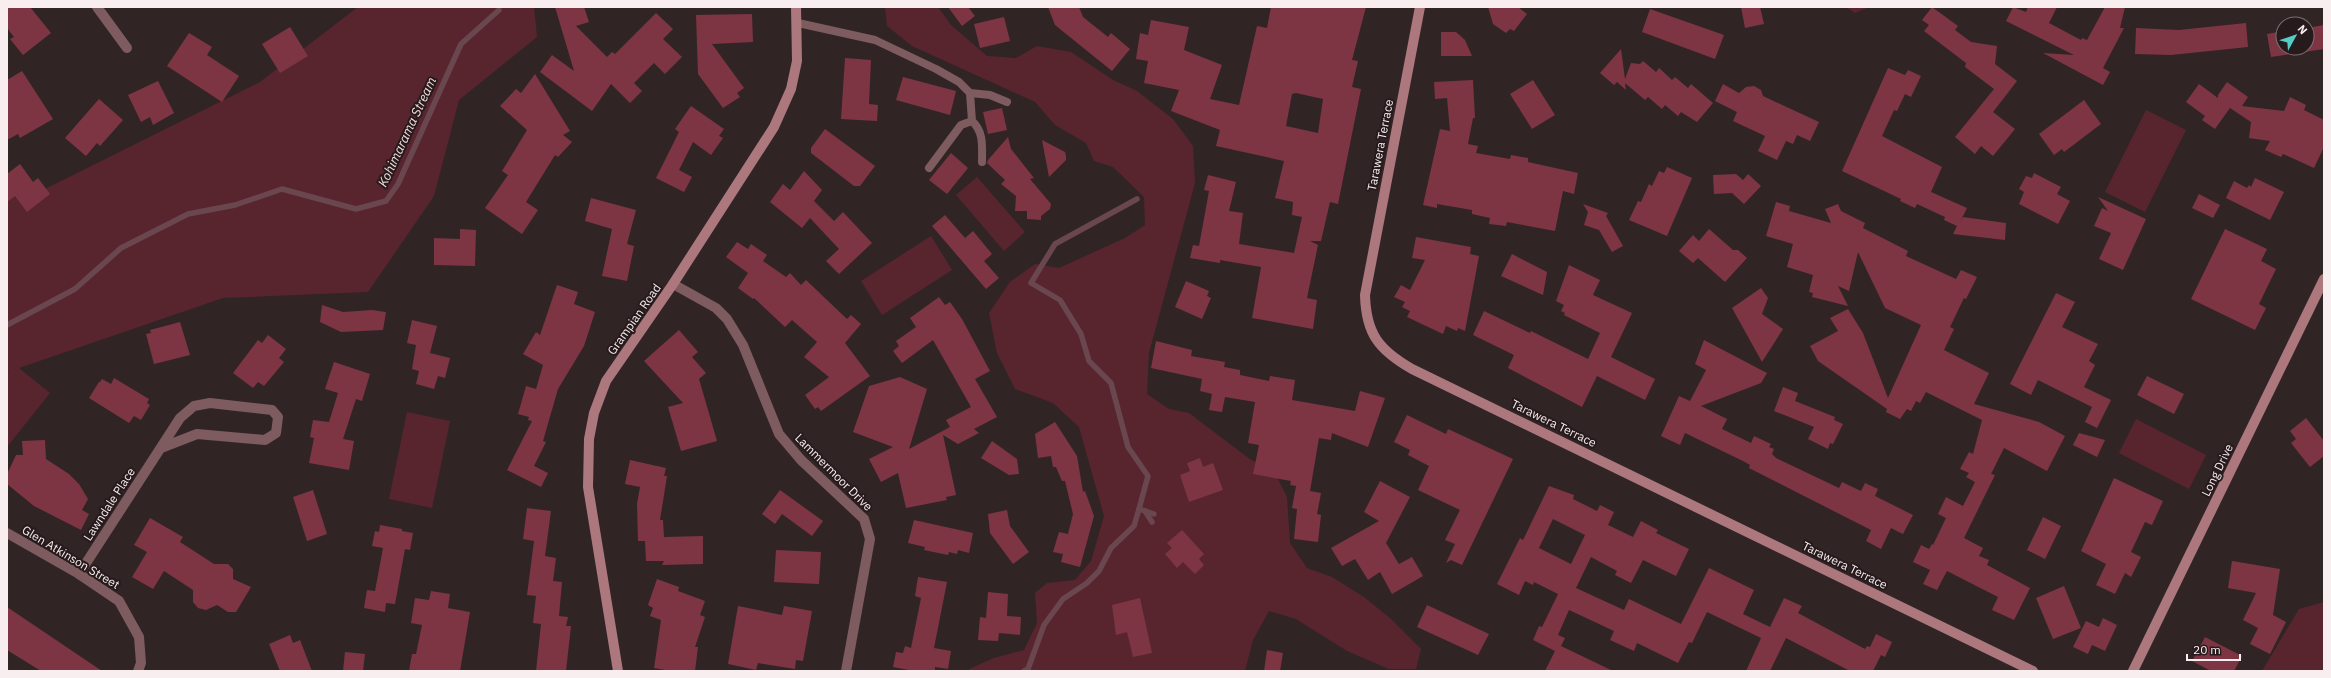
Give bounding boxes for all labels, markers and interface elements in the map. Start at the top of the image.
north arrow [2275,16,2315,56]
text: N [2295,22,2311,37]
water label: Kohimarama Stream [374,74,440,190]
street label: Tarawera Terrace [1364,98,1396,192]
street label: Grampian Road [604,281,664,357]
street label: Tarawera Terrace [1509,396,1599,450]
street label: Lammermoor Drive [792,430,876,514]
street label: Long Drive [2198,441,2236,499]
street label: Lawndale Place [80,464,138,543]
street label: Glen Atkinson Street [20,522,122,592]
street label: Tarawera Terrace [1800,538,1890,592]
scale bar [2187,636,2240,662]
text: 20 m [2193,642,2221,657]

